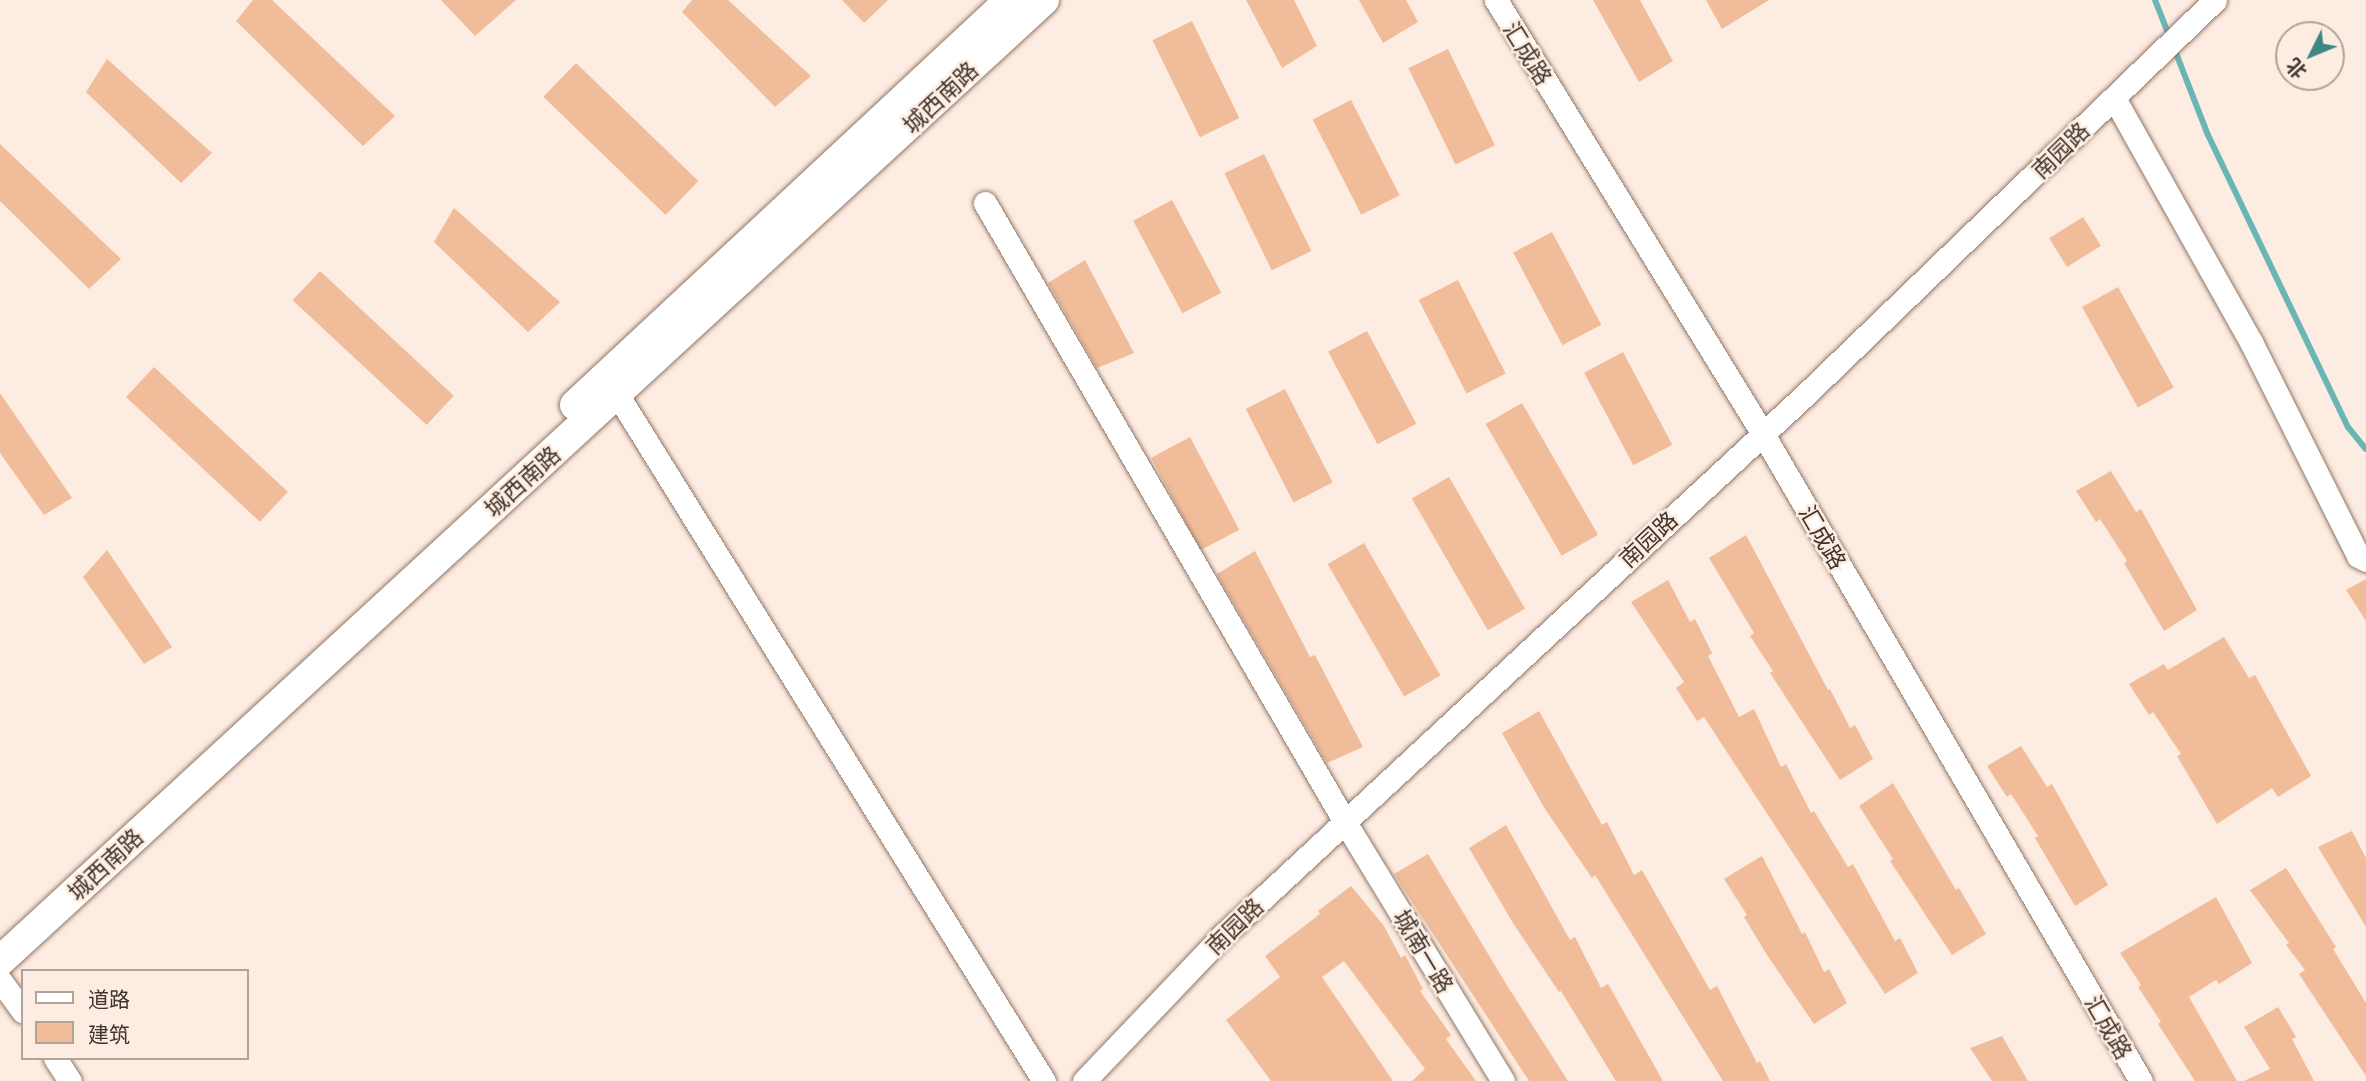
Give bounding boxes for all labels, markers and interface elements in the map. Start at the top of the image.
street label: 汇成路 [1498,16,1558,90]
north arrow [2275,21,2345,91]
text: 北 [2280,53,2312,85]
street label: 城西南路 [897,56,983,138]
street label: 南园路 [2026,116,2094,184]
street label: 城西南路 [479,440,565,522]
street label: 汇成路 [1794,500,1852,574]
street label: 南园路 [1613,505,1683,573]
street label: 城西南路 [62,823,148,905]
street label: 南园路 [1200,892,1268,960]
street label: 城南一路 [1388,904,1460,998]
legend [21,969,248,1060]
text: 道路 [88,985,130,1013]
street label: 汇成路 [2080,990,2138,1064]
text: 建筑 [88,1020,130,1048]

